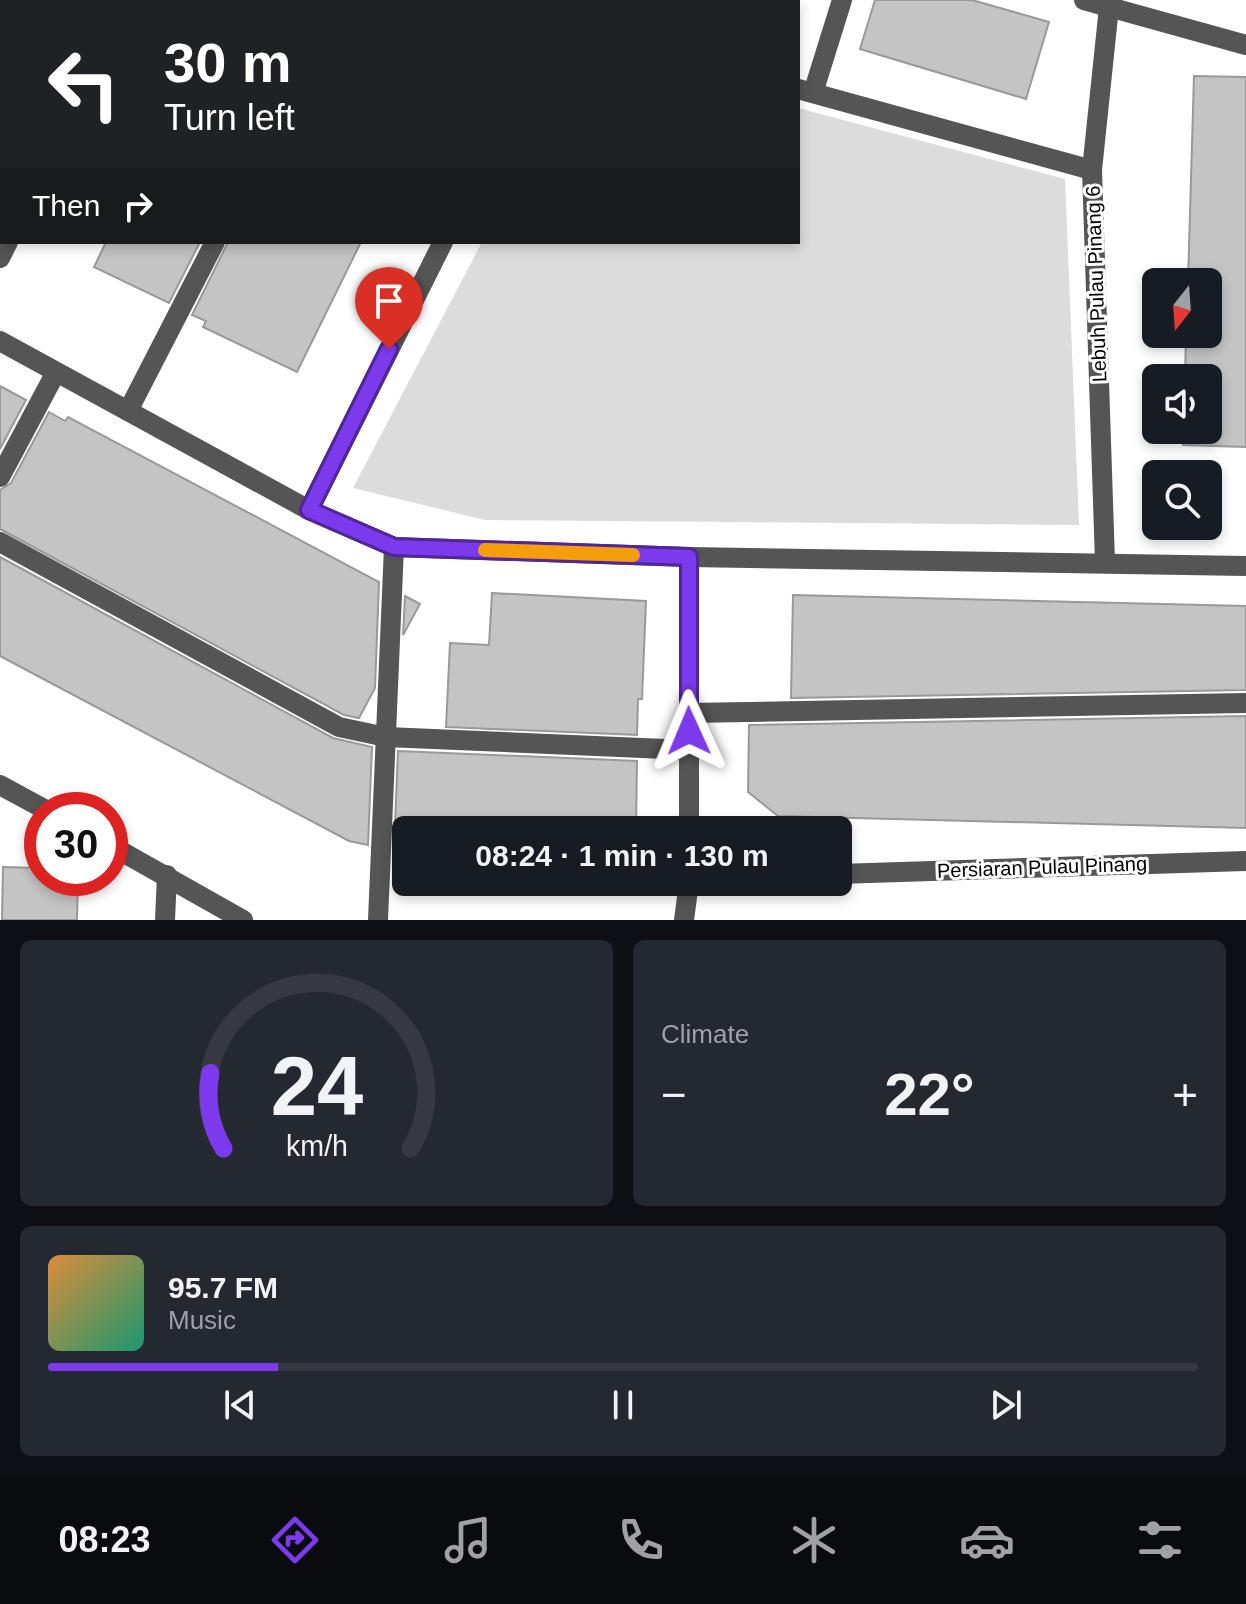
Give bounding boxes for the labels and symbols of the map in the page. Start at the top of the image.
street label: Lebuh Pulau Pinang 6 [1082,185,1110,383]
pin [355,267,423,349]
north arrow [1142,268,1222,348]
position arrow [647,689,731,773]
speed limit sign: 30 [24,792,128,896]
street label: Persiaran Pulau Pinang [937,852,1147,882]

